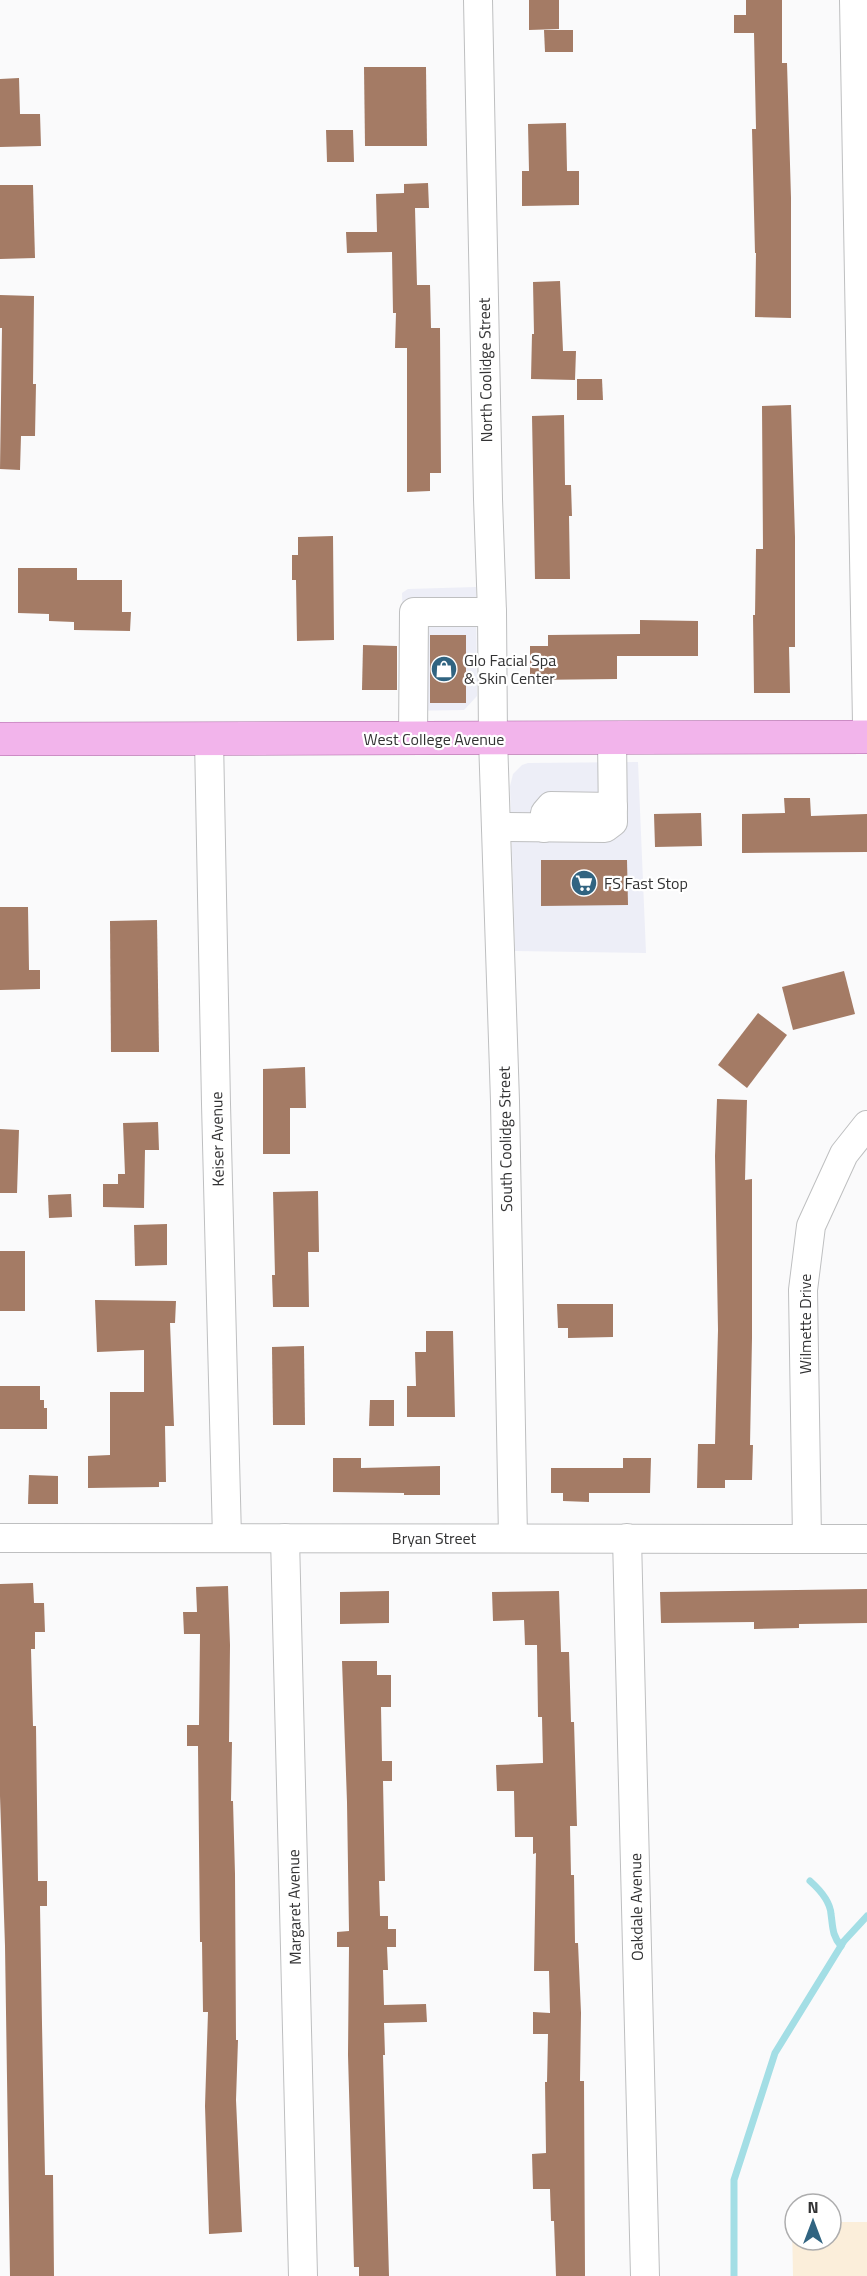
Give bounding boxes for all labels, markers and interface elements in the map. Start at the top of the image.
street label: North Coolidge Street [472,297,498,443]
place label: Glo Facial Spa & Skin Center [464,648,556,690]
shop icon: Glo Facial Spa & Skin Center [429,654,459,684]
street label: West College Avenue [364,727,504,751]
supermarket icon: FS Fast Stop [569,868,599,898]
place label: FS Fast Stop [604,871,688,895]
street label: South Coolidge Street [492,1066,518,1212]
street label: Keiser Avenue [204,1091,230,1187]
street label: Wilmette Drive [793,1274,817,1374]
street label: Bryan Street [392,1526,477,1550]
street label: Margaret Avenue [281,1849,307,1965]
street label: Oakdale Avenue [623,1853,649,1961]
north arrow [783,2192,843,2252]
text: N [807,2195,819,2219]

